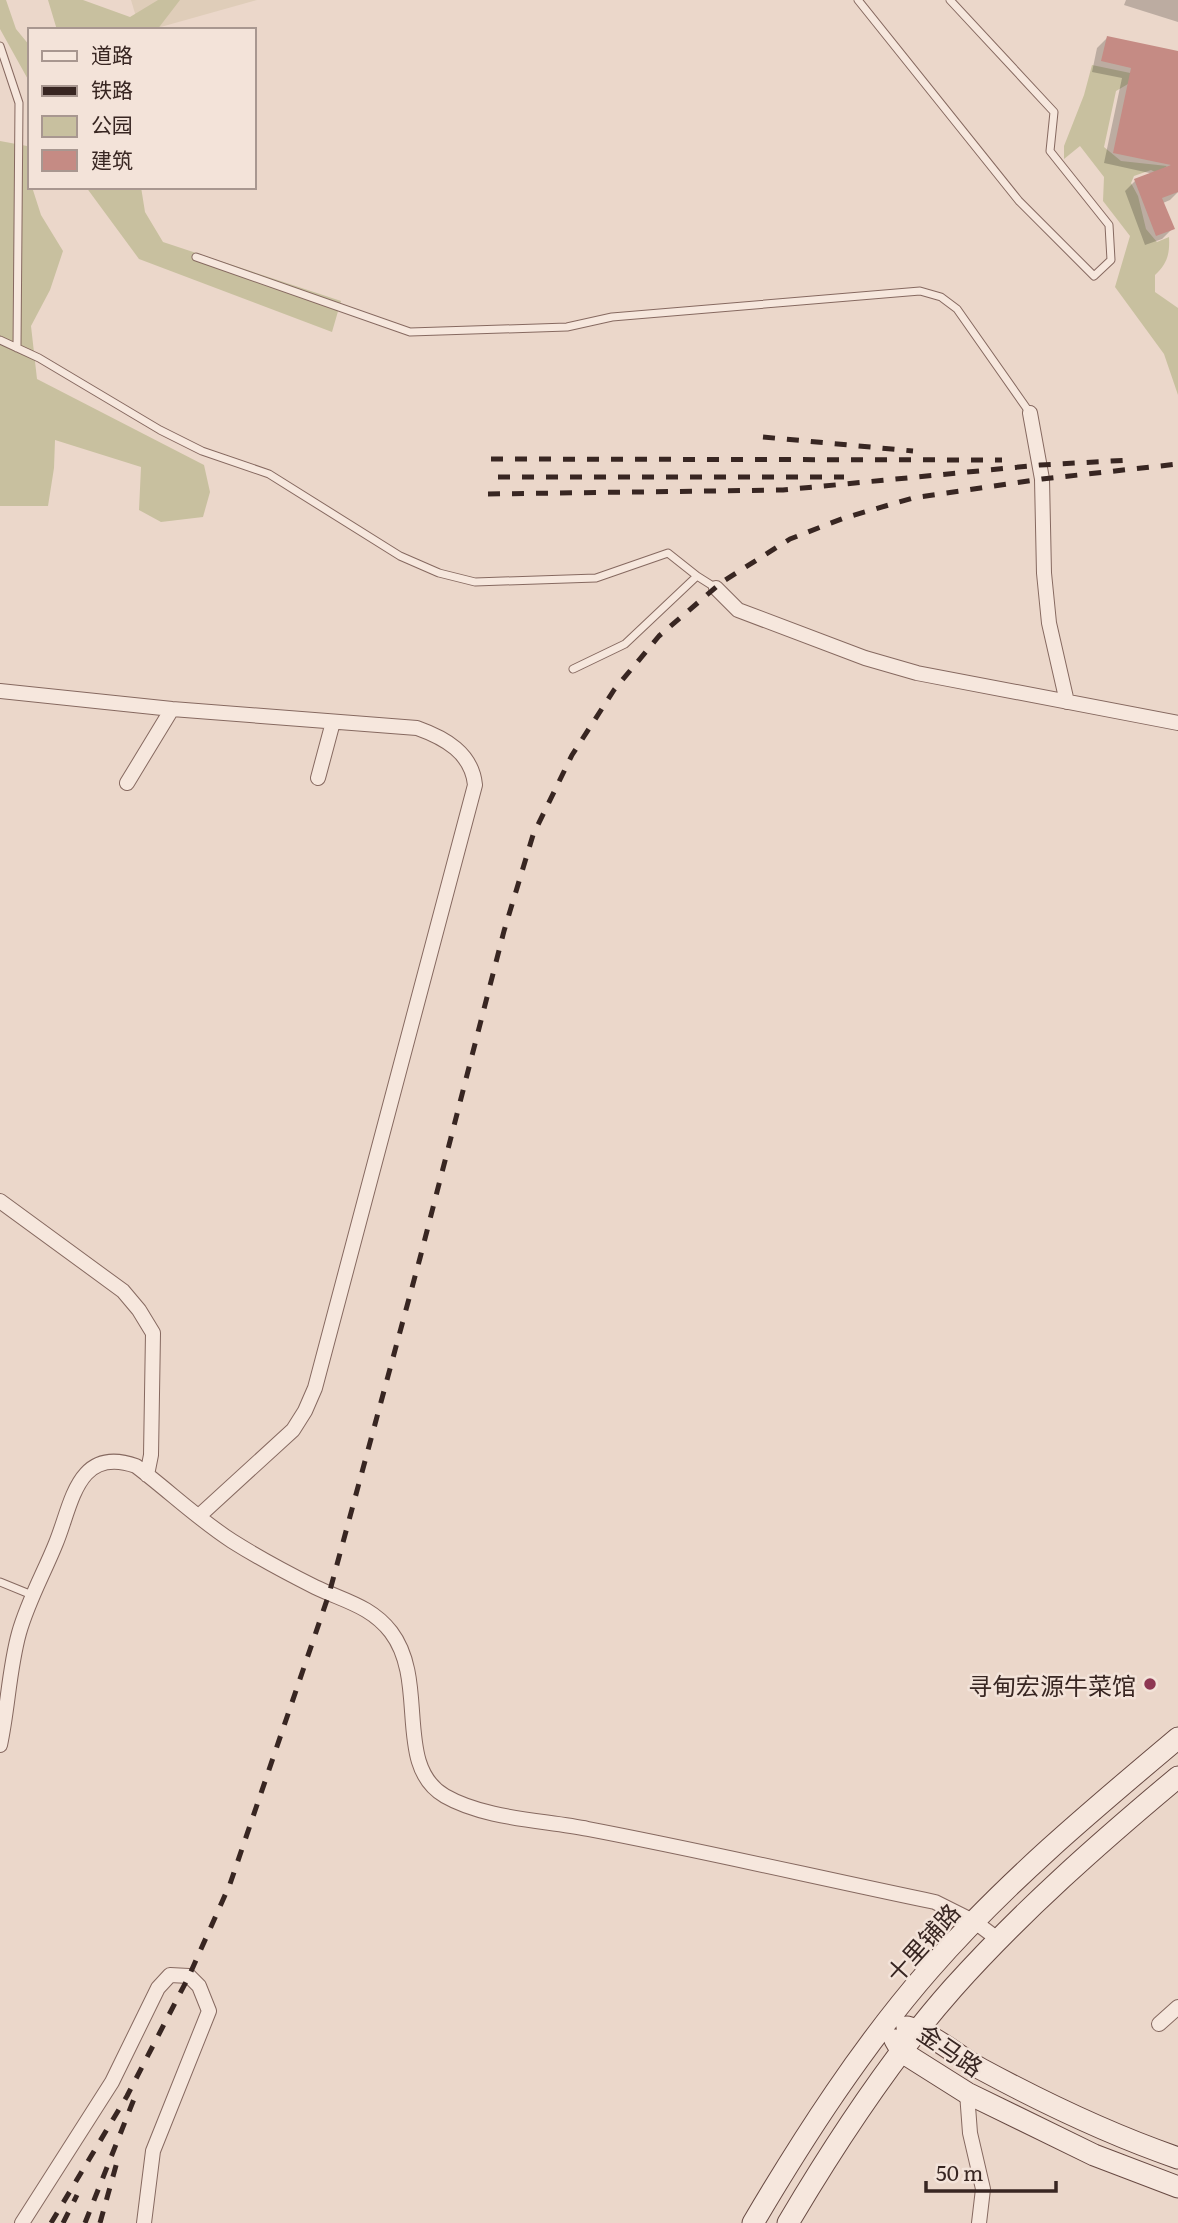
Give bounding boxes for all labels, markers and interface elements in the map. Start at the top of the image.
legend [28,28,256,189]
text: 道路 [91,38,133,69]
text: 铁路 [91,73,133,104]
text: 公园 [91,108,133,139]
text: 建筑 [91,143,133,174]
place label: 寻甸宏源牛菜馆 [968,1667,1136,1702]
marker: 寻甸宏源牛菜馆 [1142,1676,1158,1692]
street label: 十里铺路 [877,1895,967,1989]
street label: 金马路 [911,2014,991,2084]
scale bar [926,2150,1056,2194]
text: 50 m [936,2156,983,2187]

